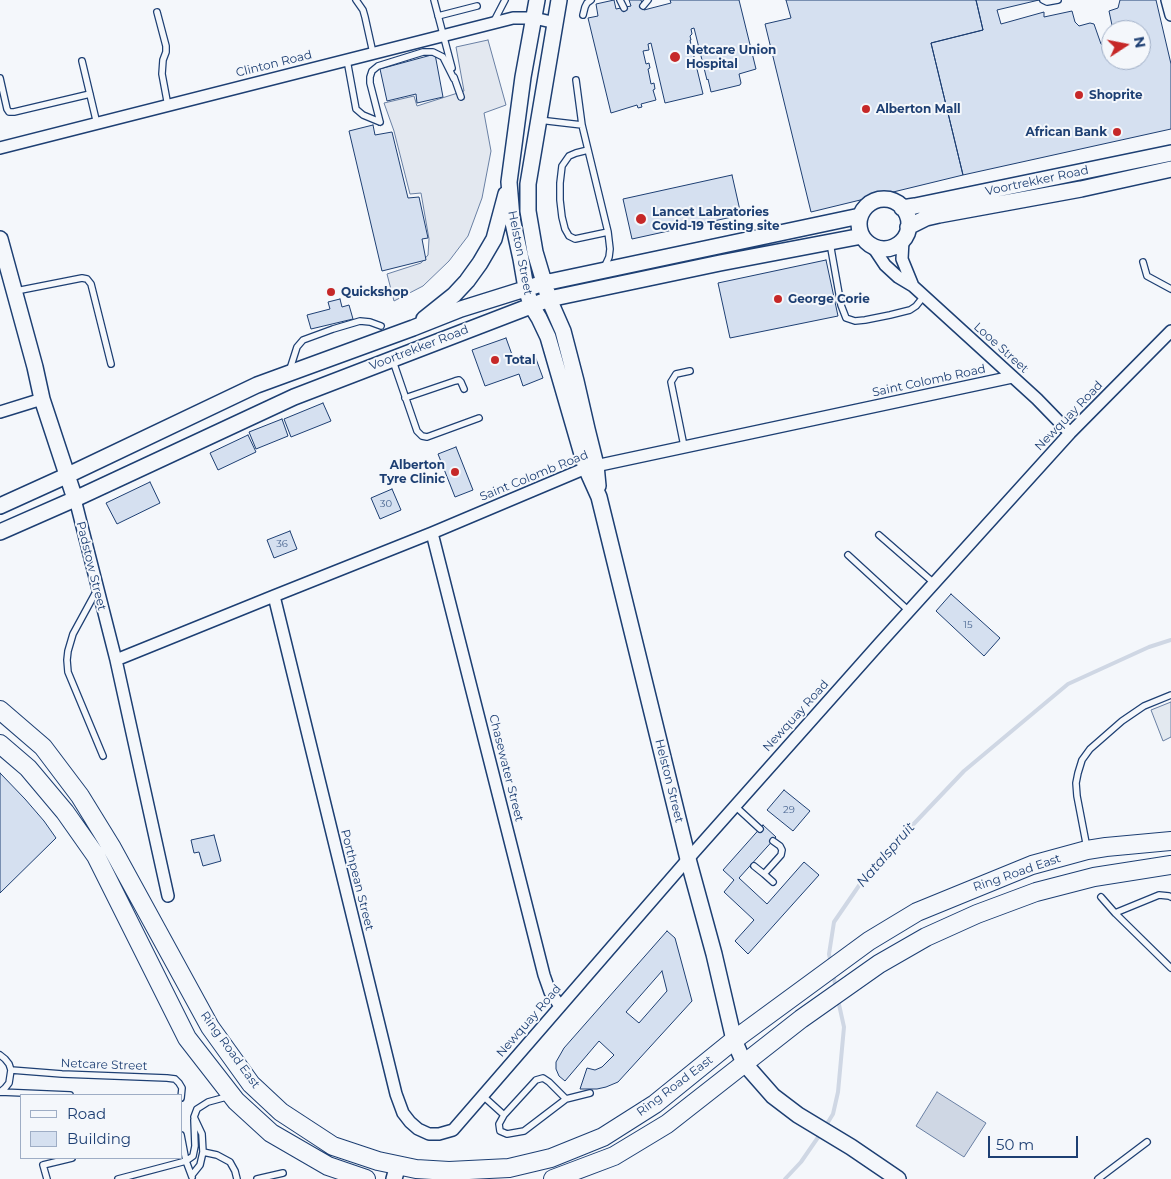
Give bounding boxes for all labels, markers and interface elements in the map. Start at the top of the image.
north arrow [1101,20,1151,70]
text: N [1130,35,1150,50]
place label: Netcare Union Hospital [686,43,776,71]
street label: Clinton Road [234,48,314,80]
marker: Netcare Union Hospital [668,50,682,64]
place label: Shoprite [1089,88,1142,102]
marker: Shoprite [1073,89,1085,101]
place label: Alberton Mall [876,102,961,116]
marker: Alberton Mall [860,103,872,115]
place label: African Bank [1026,125,1107,139]
marker: African Bank [1111,126,1123,138]
street label: Voortrekker Road [984,163,1090,199]
place label: Lancet Labratories Covid-19 Testing site [652,205,780,233]
street label: Helston Street [505,210,535,296]
marker: Lancet Labratories Covid-19 Testing site [634,212,648,226]
place label: Quickshop [341,285,409,299]
marker: Quickshop [325,286,337,298]
place label: George Corie [788,292,870,306]
marker: George Corie [772,293,784,305]
street label: Looe Street [971,320,1031,376]
street label: Voortrekker Road [367,322,471,374]
place label: Total [505,353,536,367]
marker: Total [489,354,501,366]
street label: Saint Colomb Road [871,362,987,400]
street label: Newquay Road [1032,378,1106,454]
street label: Saint Colomb Road [478,448,590,504]
place label: Alberton Tyre Clinic [379,458,445,486]
marker: Alberton Tyre Clinic [449,466,461,478]
house number: 30 [380,498,392,510]
street label: Padstow Street [73,520,109,612]
house number: 36 [276,538,288,550]
house number: 15 [963,619,973,631]
street label: Newquay Road [760,677,832,755]
street label: Chasewater Street [486,713,526,823]
street label: Helston Street [652,738,686,824]
house number: 29 [783,804,795,816]
water label: Natalspruit [853,819,919,891]
street label: Porthpean Street [337,828,377,932]
street label: Ring Road East [971,851,1063,895]
street label: Newquay Road [494,982,564,1060]
street label: Ring Road East [197,1009,263,1091]
street label: Ring Road East [634,1053,716,1119]
street label: Netcare Street [60,1056,148,1074]
legend [20,1094,182,1159]
text: Road [67,1104,106,1123]
scale bar [991,1126,1081,1158]
text: Building [67,1129,131,1148]
text: 50 m [996,1135,1034,1154]

